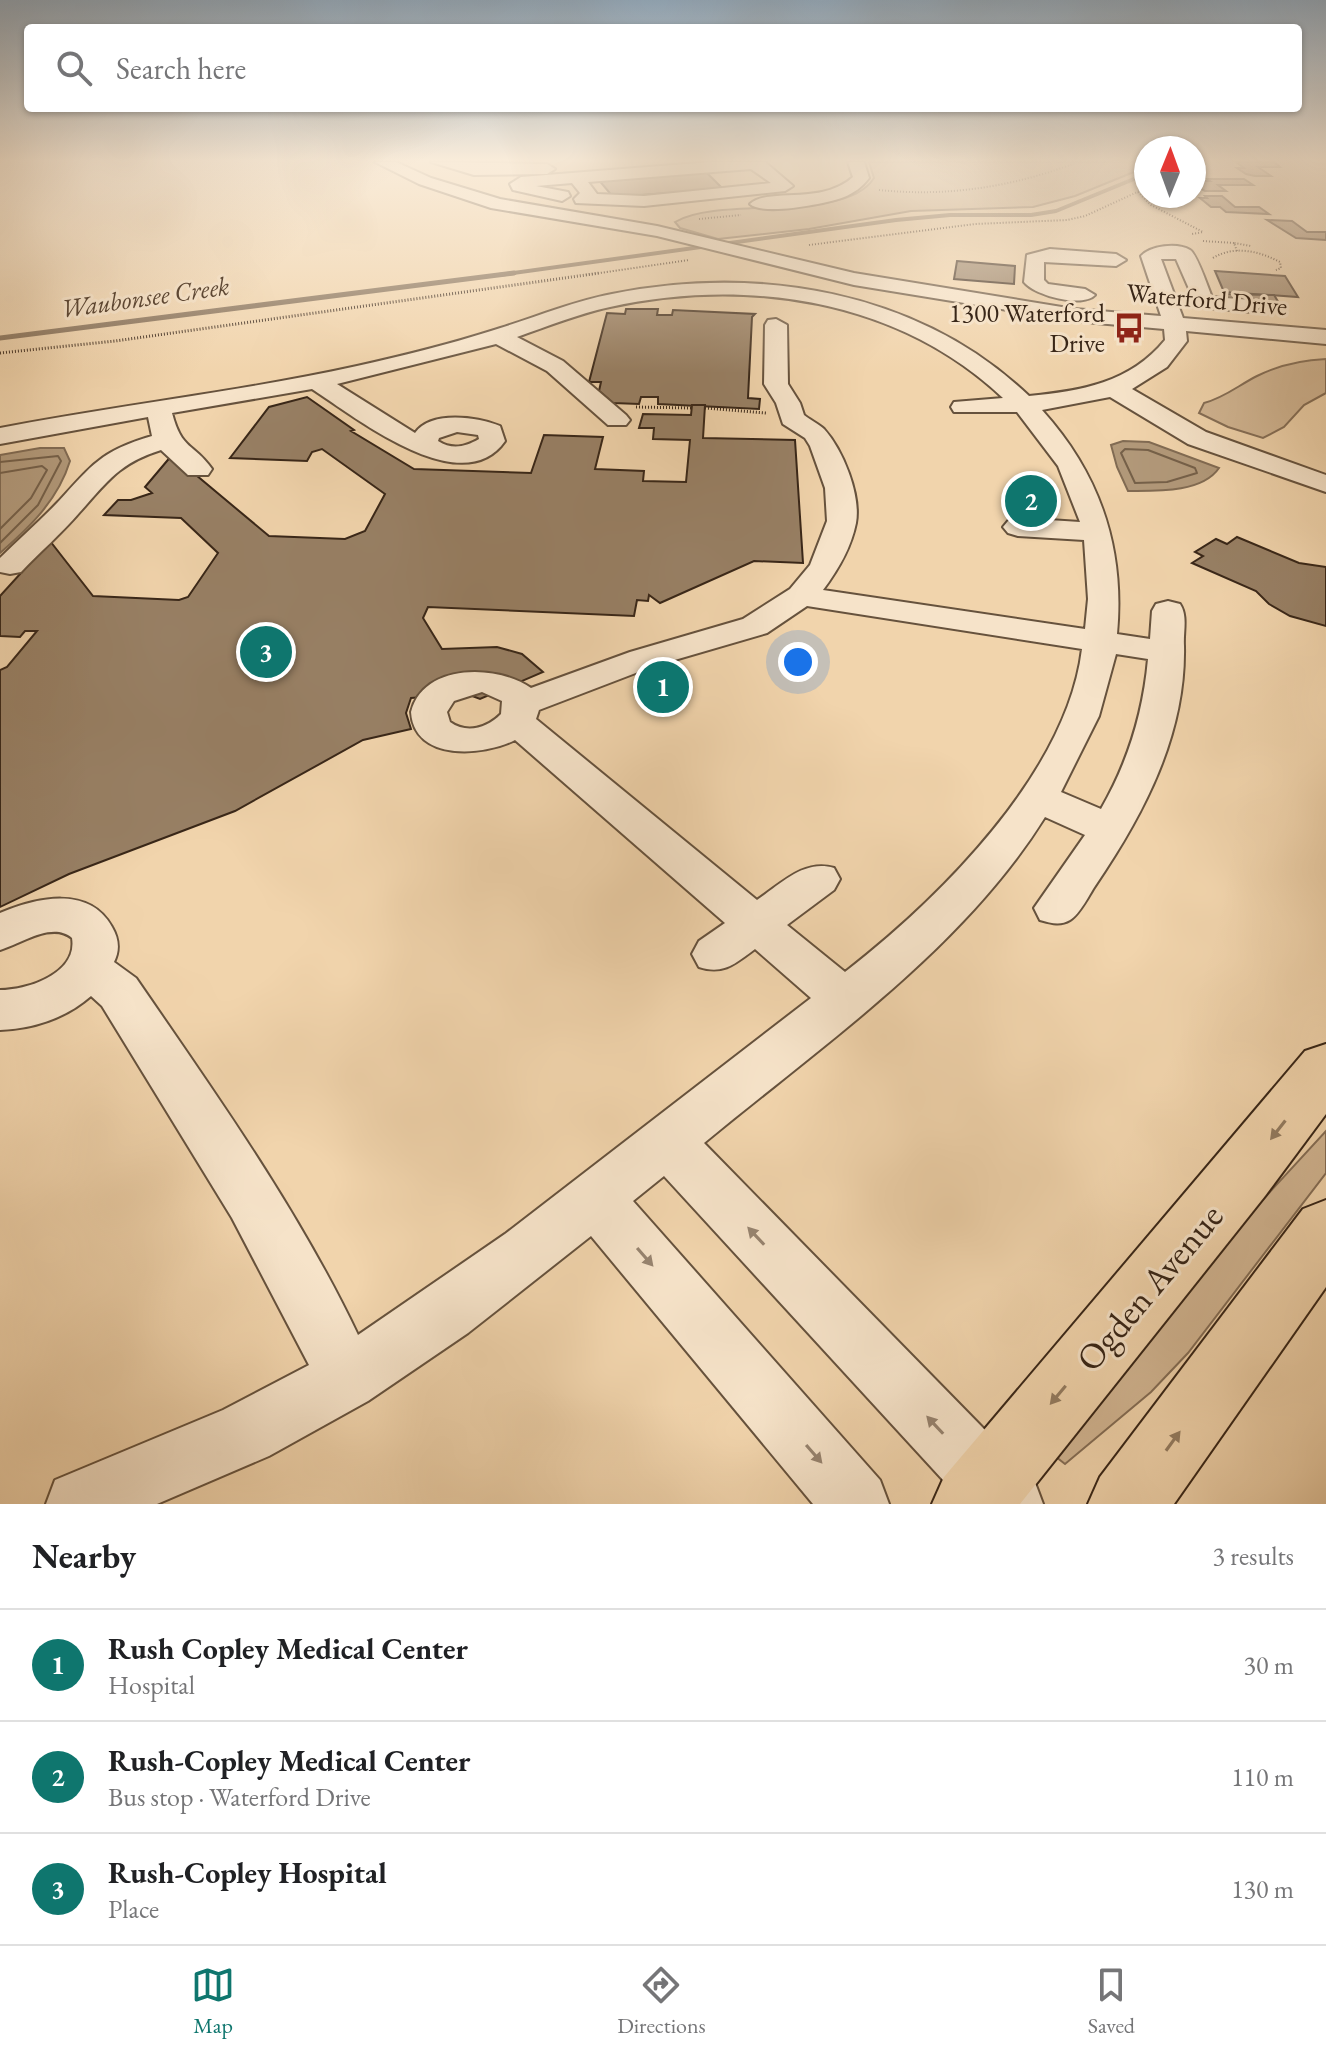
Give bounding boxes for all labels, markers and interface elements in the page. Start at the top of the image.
search box [24,24,1302,112]
icon: search [52,46,96,90]
text: Search here [116,49,246,88]
north arrow [1134,136,1206,208]
water label: Waubonsee Creek [59,268,232,326]
street label: Waterford Drive [1125,275,1289,323]
place label: 1300 Waterford Drive [949,296,1106,360]
bus stop icon: 1300 Waterford Drive [1112,311,1146,345]
pin: 2 [1005,471,1057,531]
pin: 3 [240,622,292,682]
your location [778,642,818,682]
pin: 1 [637,657,689,717]
one-way arrow [1270,1120,1286,1140]
street label: Ogden Avenue [1066,1194,1233,1381]
one-way arrow [748,1226,766,1245]
one-way arrow [636,1246,653,1266]
one-way arrow [1050,1385,1067,1405]
one-way arrow [926,1415,944,1434]
one-way arrow [1165,1430,1181,1452]
one-way arrow [805,1444,823,1463]
text: Nearby [32,1534,136,1578]
text: 3 results [1213,1539,1294,1573]
text: Rush Copley Medical Center [108,1629,468,1668]
text: 1 [51,1648,65,1682]
text: 30 m [1244,1648,1294,1682]
text: Hospital [108,1668,195,1702]
text: Rush-Copley Medical Center [108,1741,470,1780]
text: 2 [51,1760,65,1794]
text: 110 m [1231,1760,1294,1794]
text: Bus stop · Waterford Drive [108,1780,371,1814]
text: Rush-Copley Hospital [108,1853,387,1892]
text: 3 [51,1872,65,1906]
text: 130 m [1231,1872,1294,1906]
text: Place [108,1892,159,1926]
tab: Map [191,1963,235,2040]
tab: Directions [617,1963,706,2040]
tab: Saved [1088,1963,1135,2040]

